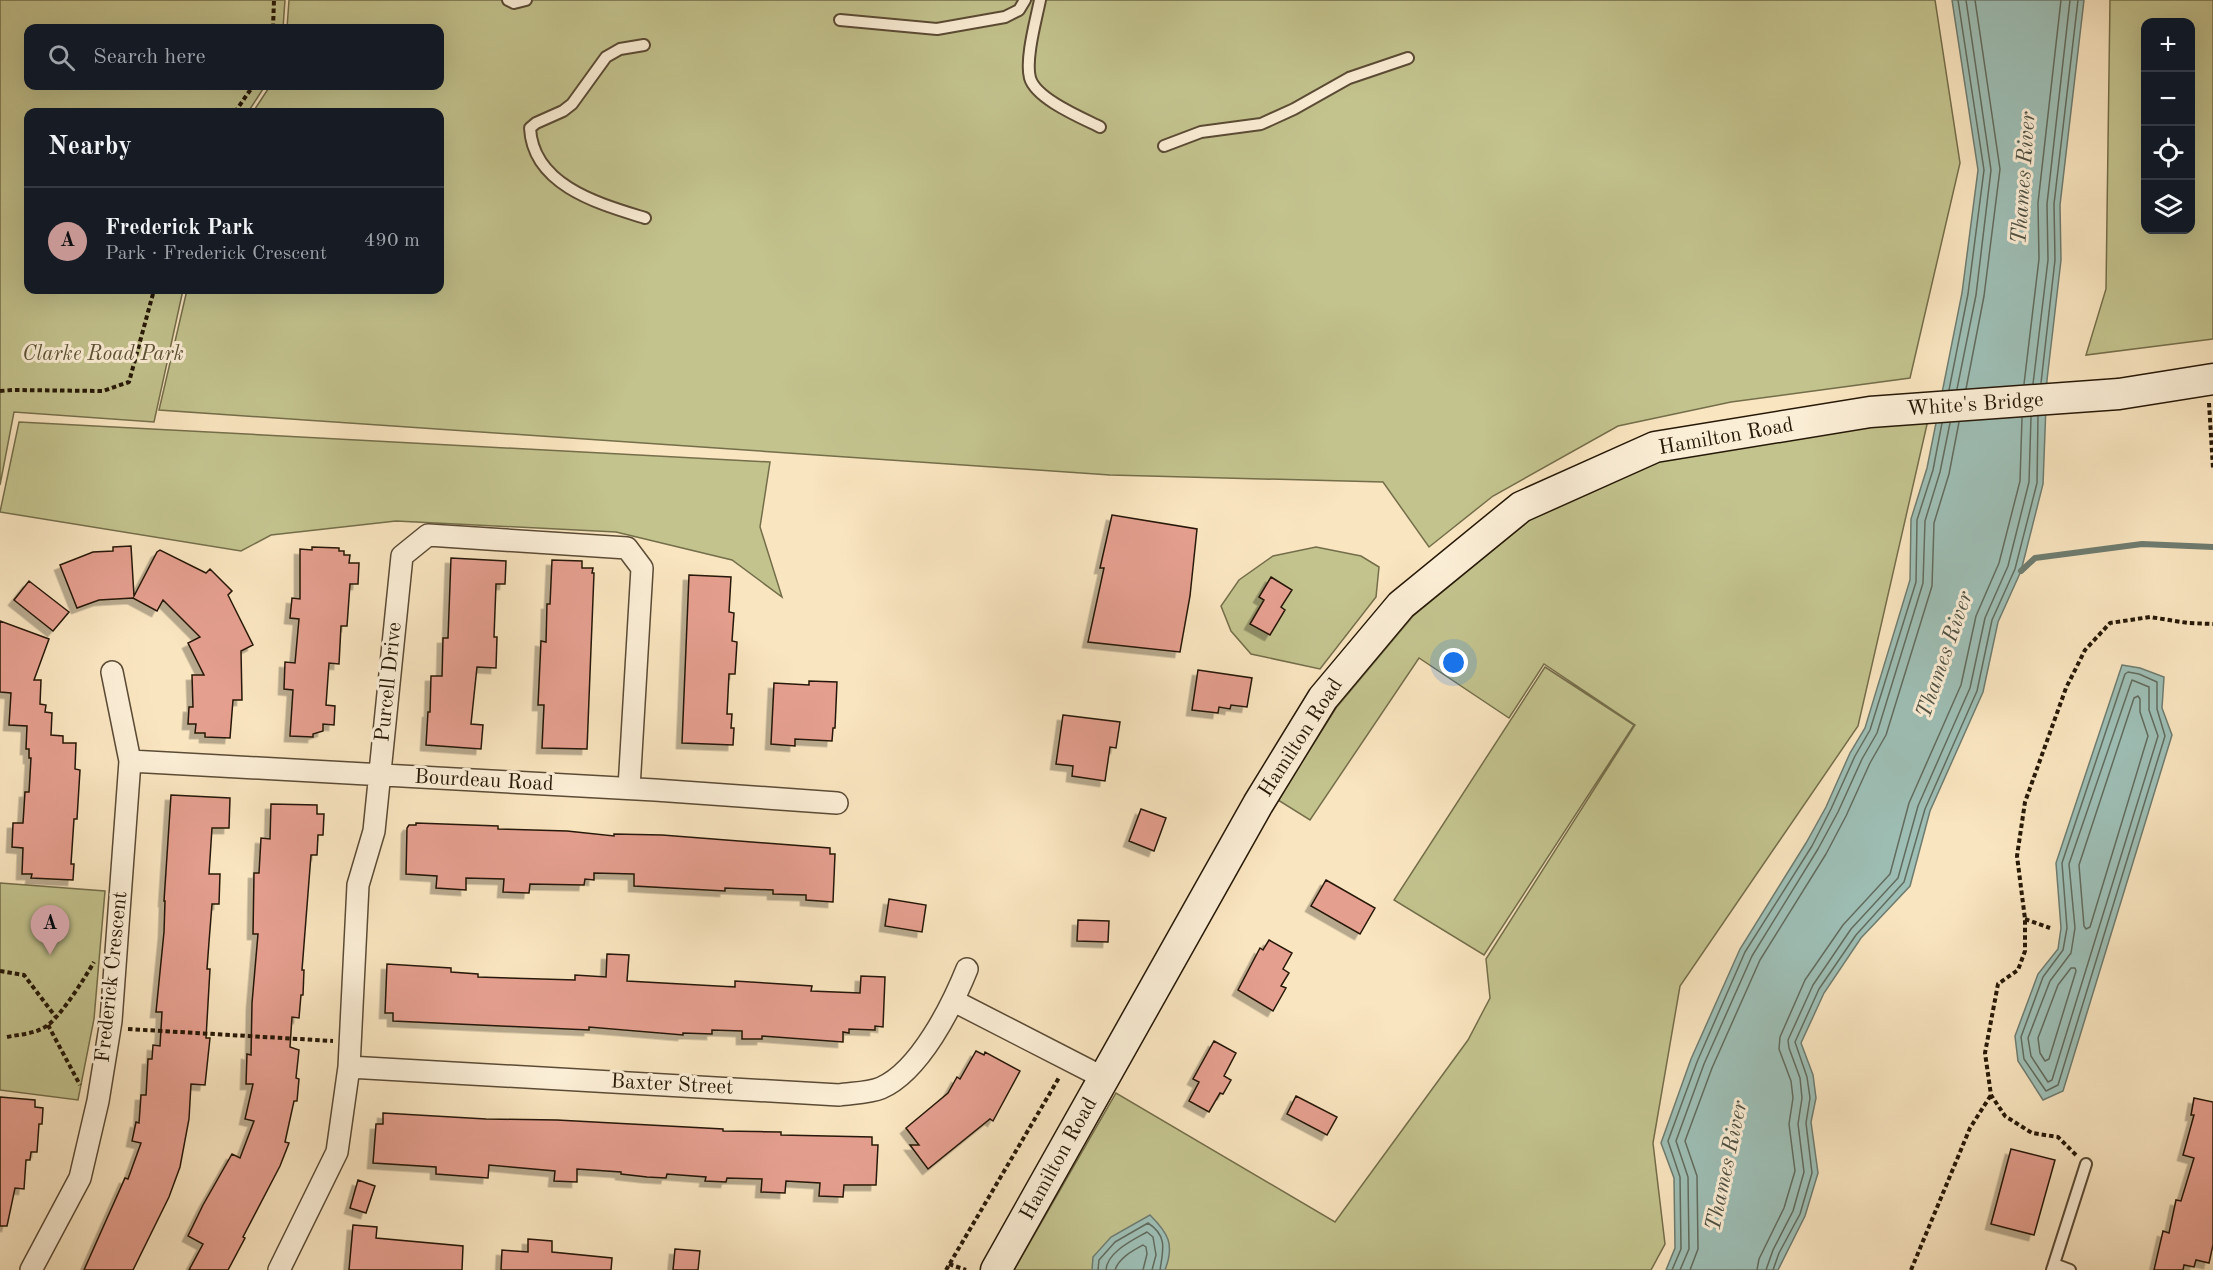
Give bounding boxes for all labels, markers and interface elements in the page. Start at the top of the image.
map controls [2141,18,2195,234]
button: + [2141,18,2195,72]
search box [24,24,444,90]
icon: search [45,41,78,74]
text: Search here [93,46,206,68]
button: − [2141,72,2195,126]
water label: Thames River [2008,111,2040,245]
button: locate [2141,126,2195,180]
text: Nearby [48,134,132,160]
button: layers [2141,180,2195,234]
text: Frederick Park [105,217,254,239]
text: A [60,231,75,251]
text: 490 m [364,231,420,251]
text: Park · Frederick Crescent [105,244,327,264]
park label: Clarke Road Park [22,344,184,365]
street label: White's Bridge [1906,390,2044,420]
street label: Hamilton Road [1657,415,1795,459]
water label: Thames River [1913,588,1977,721]
street label: Purcell Drive [372,621,406,743]
your location [1439,648,1468,677]
street label: Hamilton Road [1255,675,1347,801]
street label: Bourdeau Road [414,767,554,795]
street label: Frederick Crescent [93,890,131,1064]
pin: A [31,906,70,955]
street label: Baxter Street [610,1071,734,1099]
street label: Hamilton Road [1017,1094,1101,1224]
water label: Thames River [1702,1098,1752,1233]

